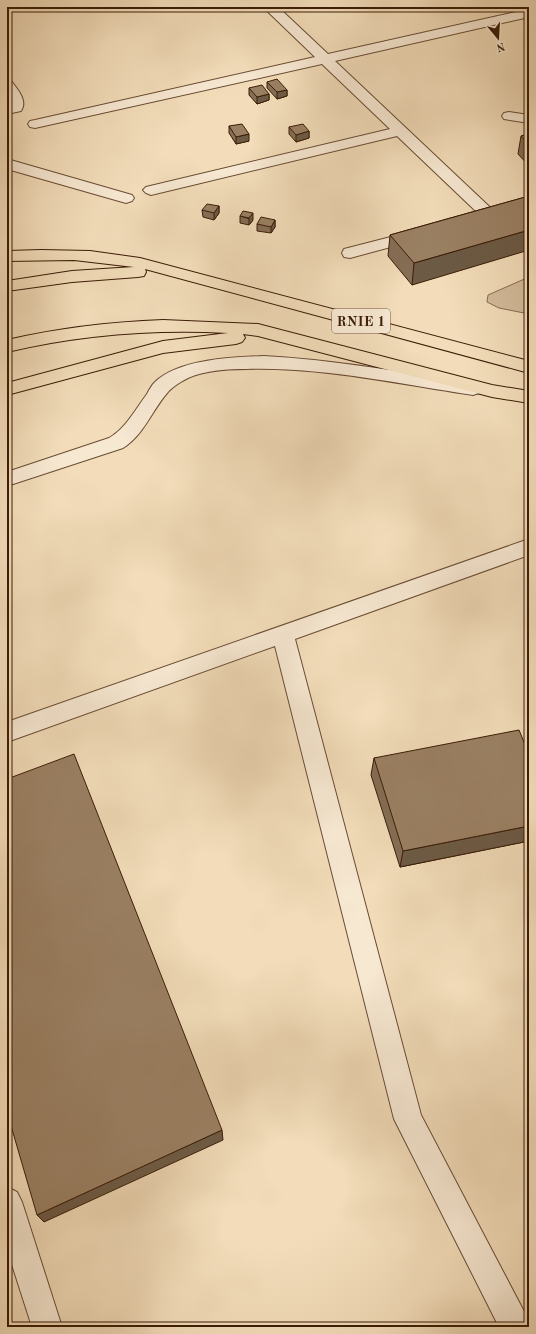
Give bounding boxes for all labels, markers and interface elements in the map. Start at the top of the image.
north arrow [478,18,518,58]
text: N [494,40,506,53]
road number: RNIE 1 [332,309,390,333]

